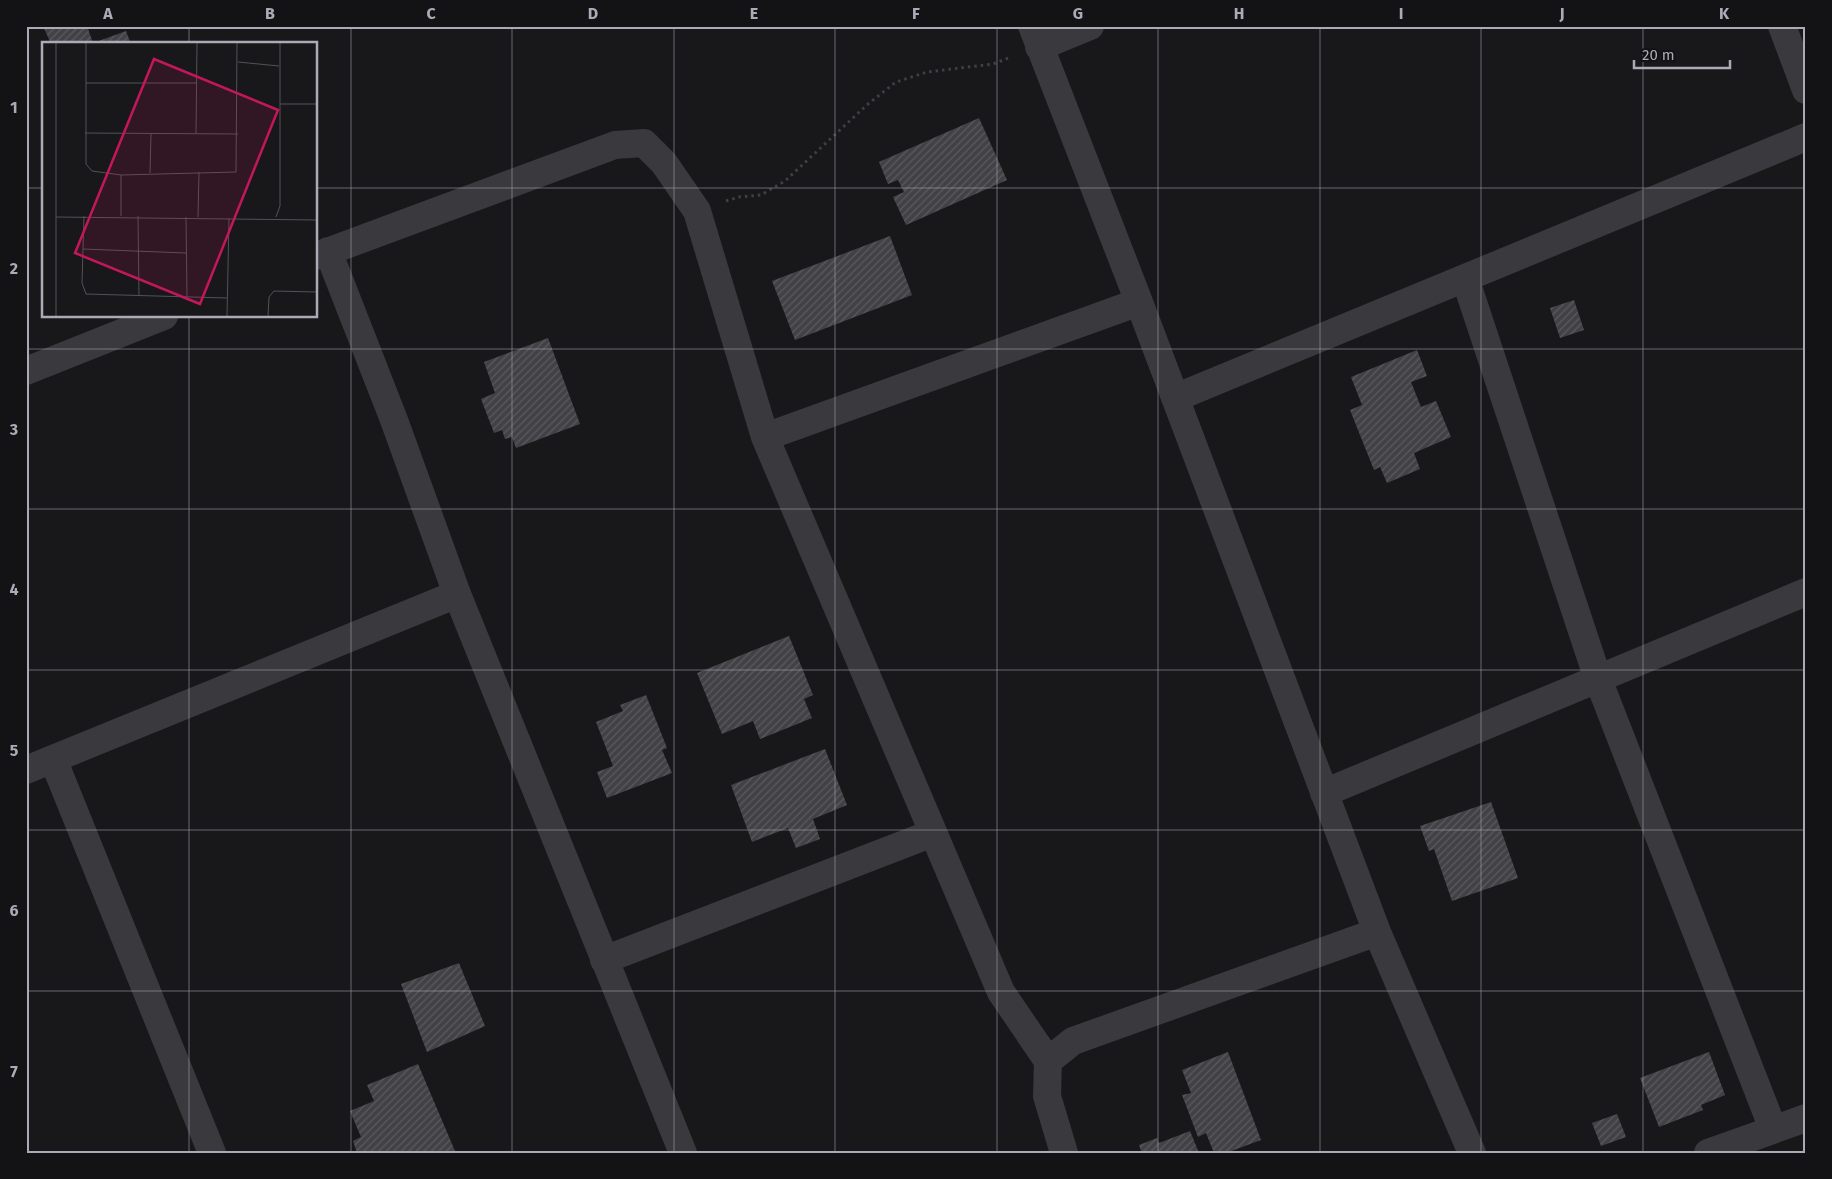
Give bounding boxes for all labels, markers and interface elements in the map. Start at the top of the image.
text: A [102,4,113,23]
text: B [265,4,275,23]
text: C [426,4,436,23]
text: D [588,4,598,23]
text: E [750,4,758,23]
text: F [912,4,920,23]
text: G [1073,4,1083,23]
text: H [1234,4,1244,23]
text: I [1399,4,1403,23]
text: J [1558,4,1565,23]
text: K [1719,4,1730,23]
scale bar [1634,38,1731,70]
inset map [42,42,318,318]
text: 20 m [1642,46,1675,64]
text: 1 [10,98,18,117]
text: 2 [10,259,18,278]
text: 3 [9,420,18,439]
text: 4 [9,580,19,599]
text: 5 [10,741,19,760]
text: 6 [9,901,19,920]
text: 7 [10,1062,18,1081]

